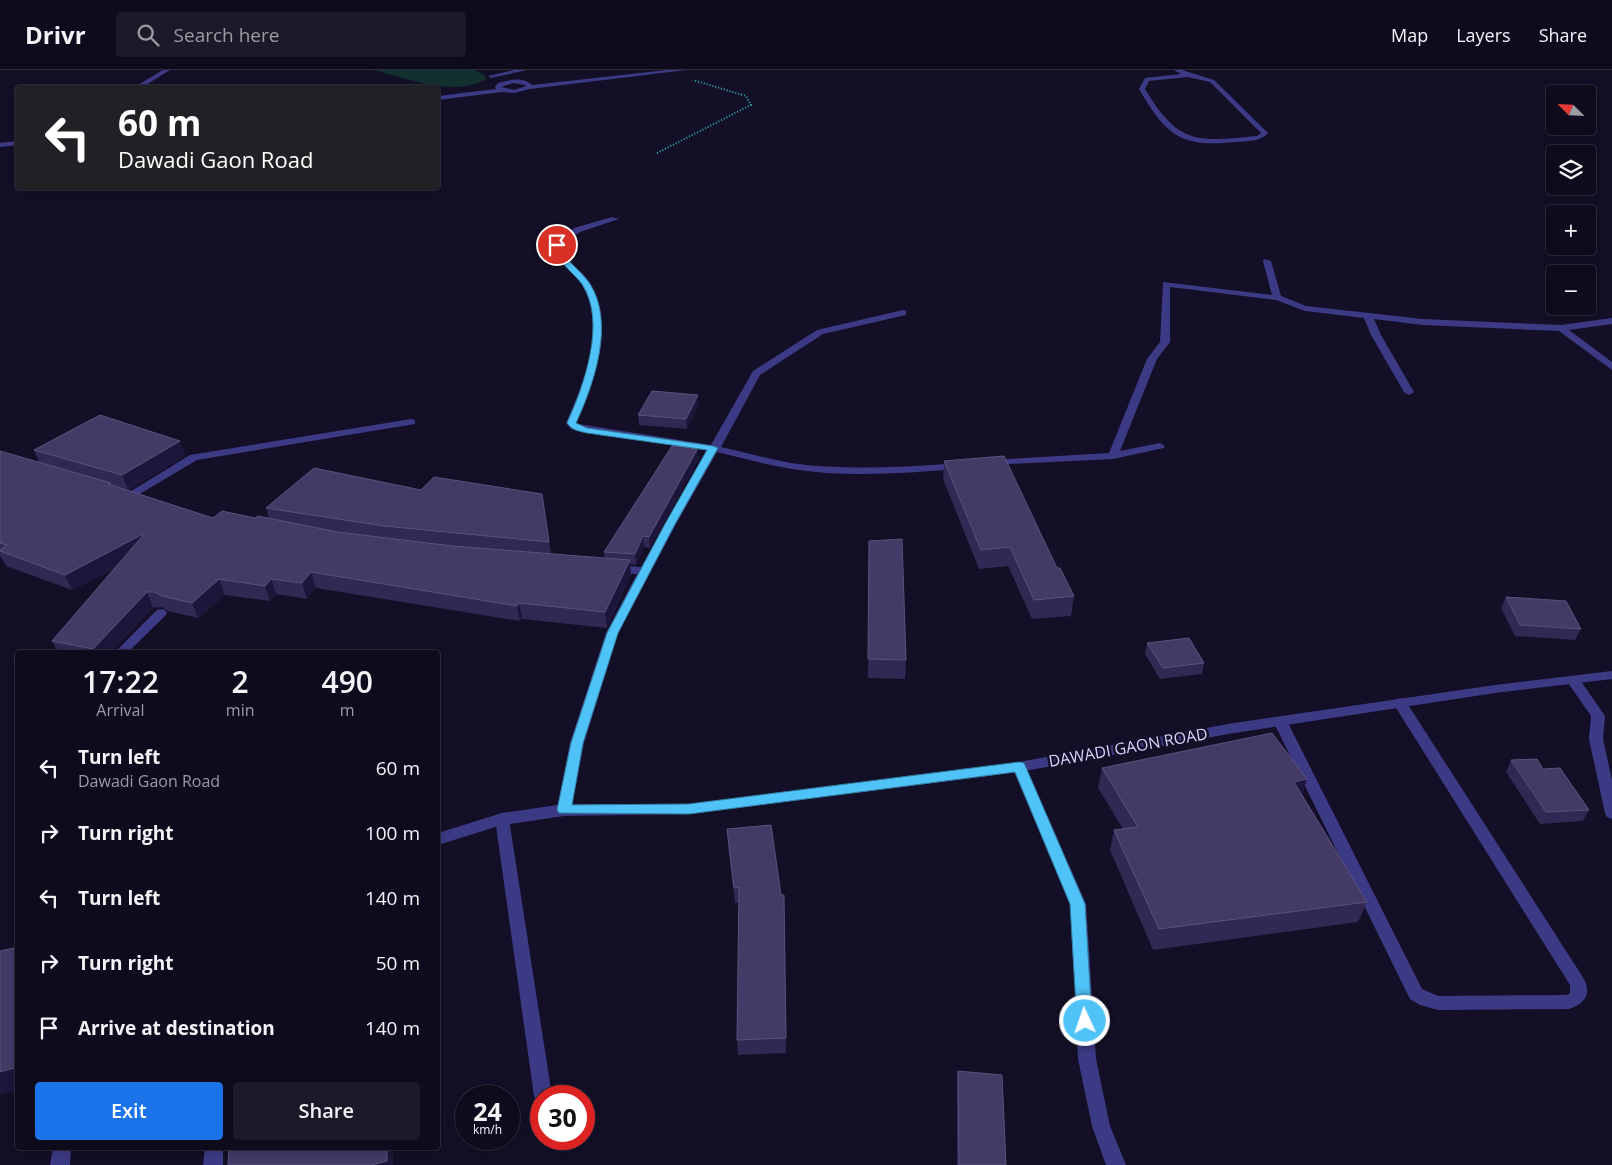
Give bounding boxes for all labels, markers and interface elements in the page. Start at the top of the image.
search box [116,12,466,57]
text: Drivr [25,18,86,51]
icon: search [134,21,162,49]
text: Search here [174,22,279,48]
text: Map [1391,23,1428,47]
text: Layers [1456,23,1511,47]
text: Share [1539,23,1587,47]
north arrow [1546,85,1596,135]
map controls [1546,85,1596,315]
text: 60 m [118,99,201,146]
icon: left [35,105,100,170]
text: Dawadi Gaon Road [118,144,313,174]
button: layers [1546,145,1596,195]
button: + [1546,205,1596,255]
pin [536,224,578,266]
icon: arrive [543,231,571,259]
button: − [1546,265,1596,315]
text: 17:22 [82,661,159,702]
text: 2 [232,661,249,702]
text: 490 [322,661,373,702]
text: Arrival [96,699,145,721]
text: min [226,699,255,721]
text: m [340,699,355,721]
street label: DAWADI GAON ROAD [1047,722,1209,772]
text: Turn left [78,744,160,770]
icon: left [35,754,63,782]
text: 60 m [376,755,420,781]
text: Dawadi Gaon Road [78,770,220,792]
icon: right [35,819,63,847]
text: Turn right [78,820,173,846]
text: 100 m [365,820,420,846]
icon: left [35,884,63,912]
text: Turn left [78,885,160,911]
text: 140 m [365,885,420,911]
icon: right [35,949,63,977]
text: Turn right [78,950,173,976]
text: 50 m [376,950,420,976]
position arrow [1058,994,1110,1046]
icon: arrive [35,1014,63,1042]
text: Arrive at destination [78,1015,275,1041]
text: 140 m [365,1015,420,1041]
button: Exit [35,1082,223,1140]
button: Share [233,1082,420,1140]
speed limit sign: 30 [530,1085,595,1150]
text: 24 [473,1094,502,1128]
text: km/h [473,1121,502,1138]

